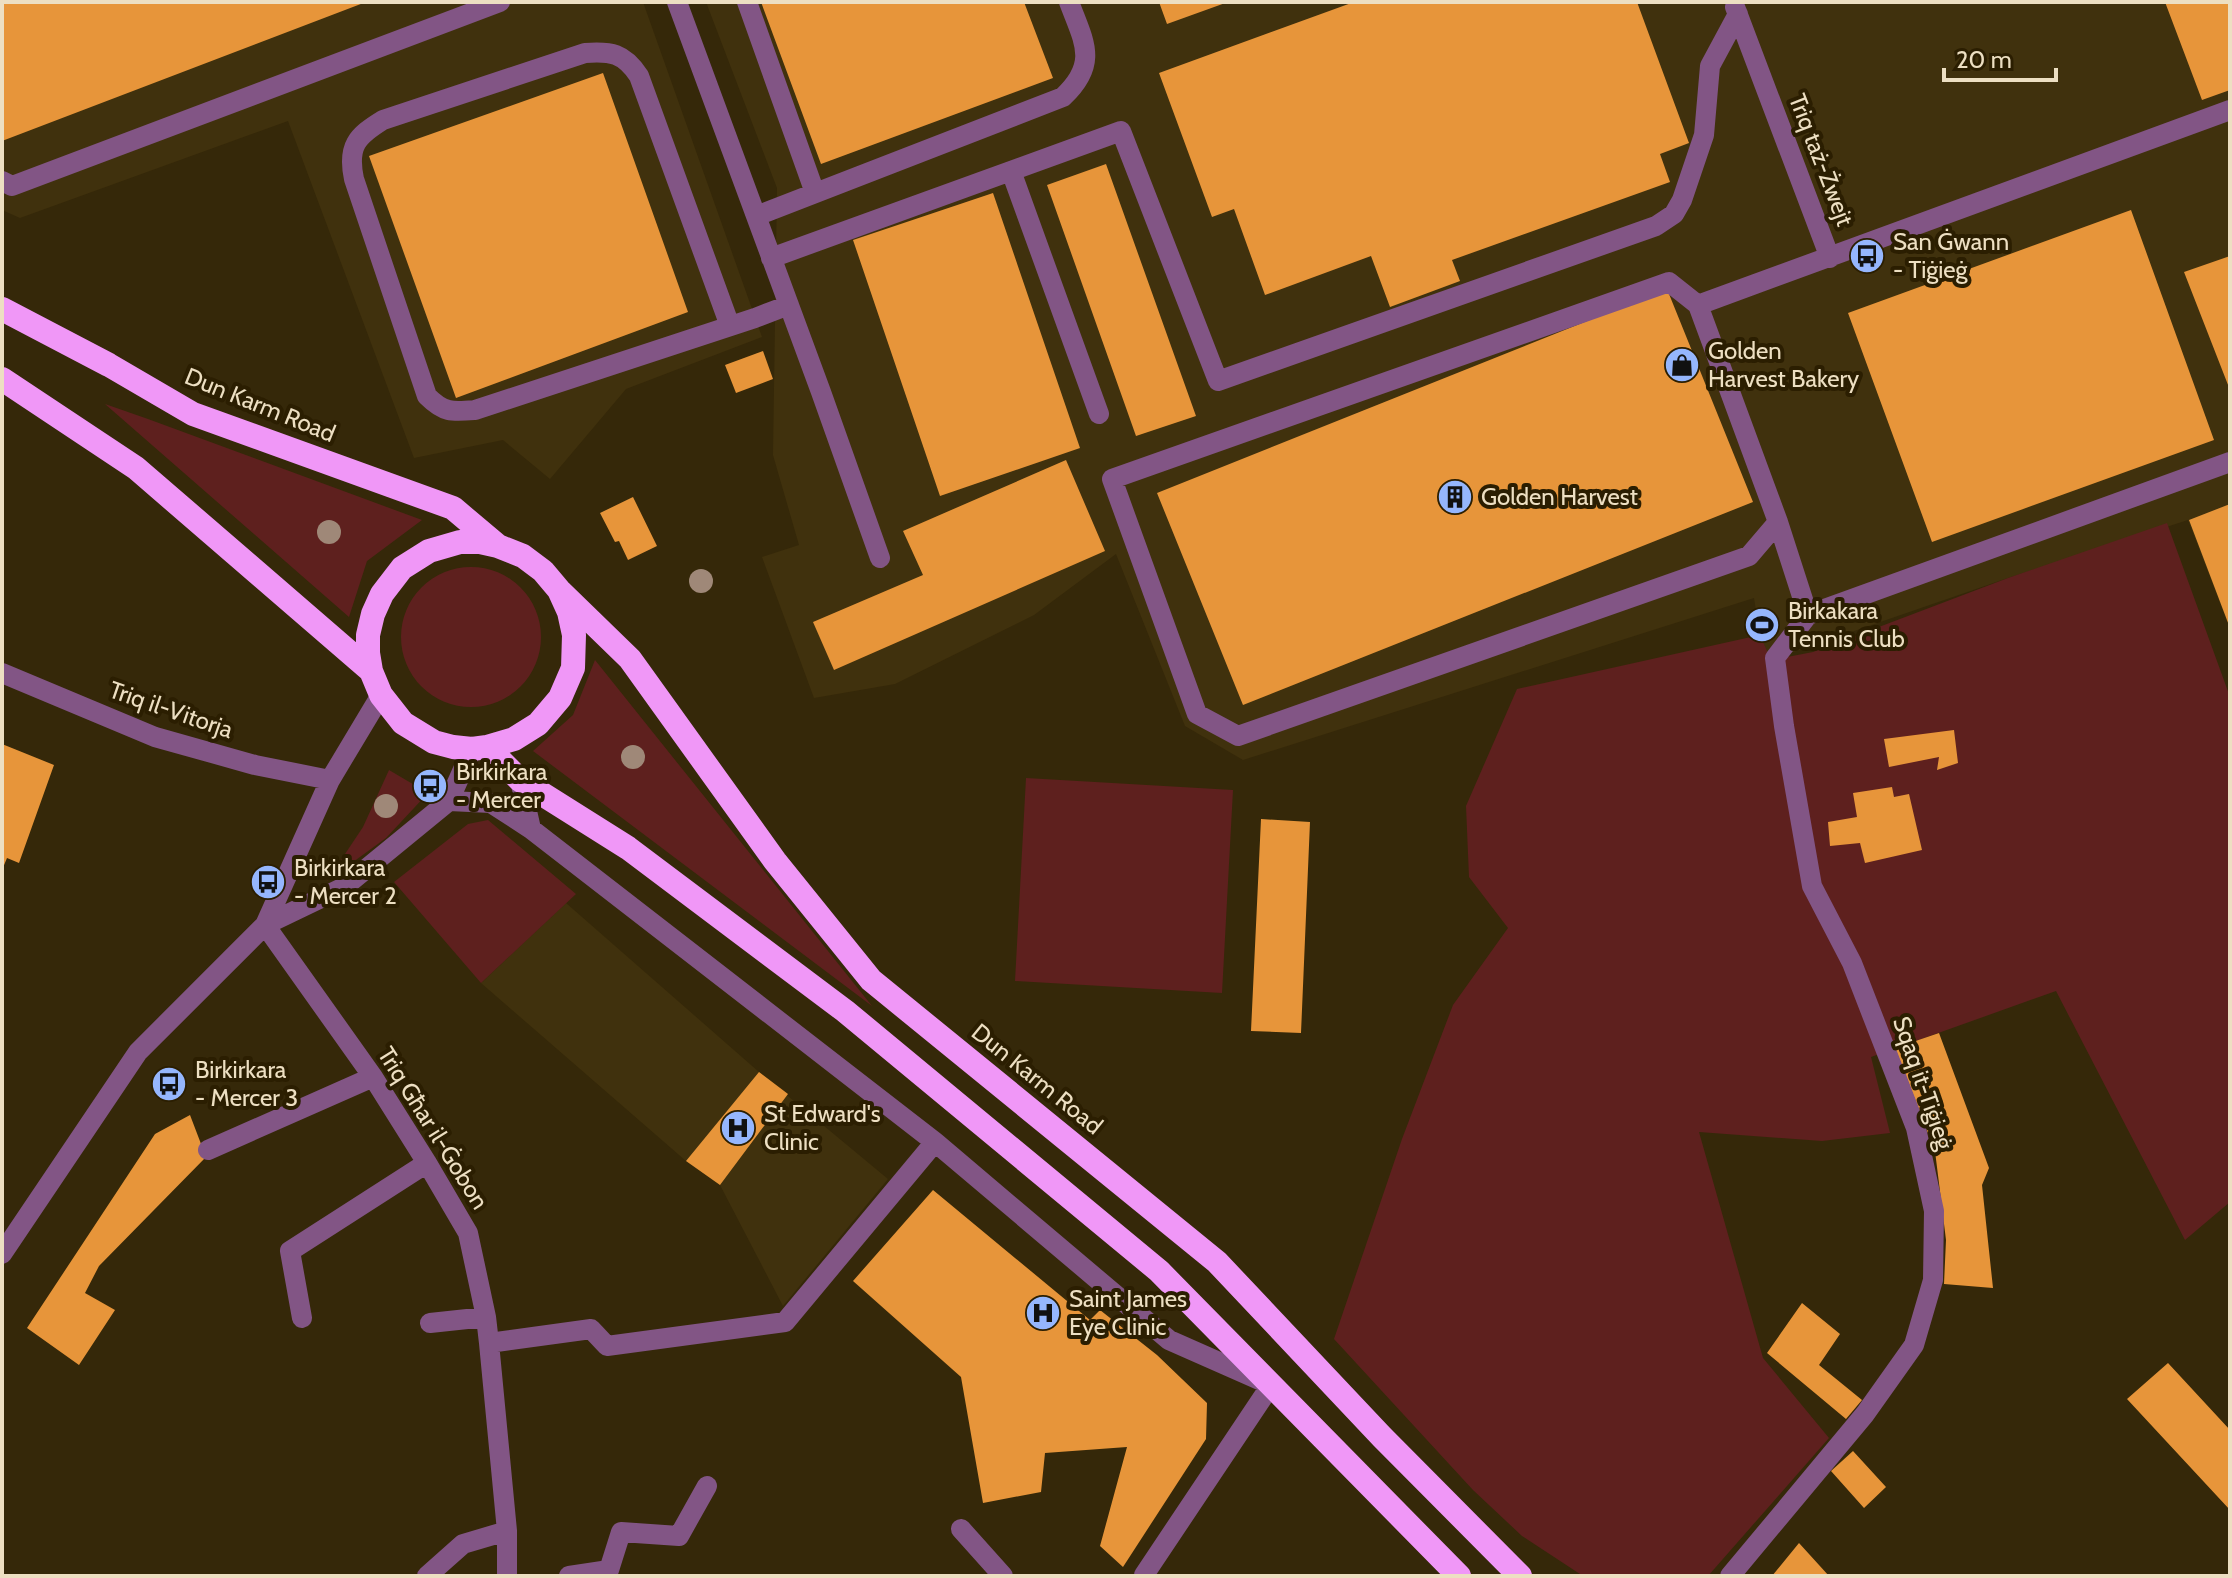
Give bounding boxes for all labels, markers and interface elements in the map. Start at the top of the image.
scale bar [1944,32,2056,82]
text: 20 m [1956,45,2012,74]
street label: Triq taż-Żwejt [1783,90,1860,230]
place label: San Ġwann - Tiġieġ [1893,227,2009,284]
bus stop icon: San Ġwann - Tiġieġ [1848,237,1886,275]
place label: Golden Harvest Bakery [1708,336,1859,393]
shop icon: Golden Harvest Bakery [1663,346,1701,384]
street label: Dun Karm Road [181,361,340,448]
building icon: Golden Harvest [1436,478,1474,516]
place label: Golden Harvest [1481,482,1638,511]
place label: Birkakara Tennis Club [1788,596,1905,653]
sports icon: Birkakara Tennis Club [1743,606,1781,644]
street label: Triq il-Vitorja [106,675,237,744]
place label: Birkirkara - Mercer [456,757,548,814]
bus stop icon: Birkirkara - Mercer [411,767,449,805]
place label: Birkirkara - Mercer 2 [294,853,397,910]
bus stop icon: Birkirkara - Mercer 2 [249,863,287,901]
street label: Sqaq it-Tiġieġ [1887,1012,1960,1154]
street label: Dun Karm Road [966,1017,1109,1140]
street label: Triq Għar il-Ġobon [372,1041,495,1214]
place label: Birkirkara - Mercer 3 [195,1055,298,1112]
bus stop icon: Birkirkara - Mercer 3 [150,1065,188,1103]
place label: St Edward's Clinic [764,1099,881,1156]
hospital icon: St Edward's Clinic [719,1109,757,1147]
place label: Saint James Eye Clinic [1069,1284,1187,1341]
hospital icon: Saint James Eye Clinic [1024,1294,1062,1332]

